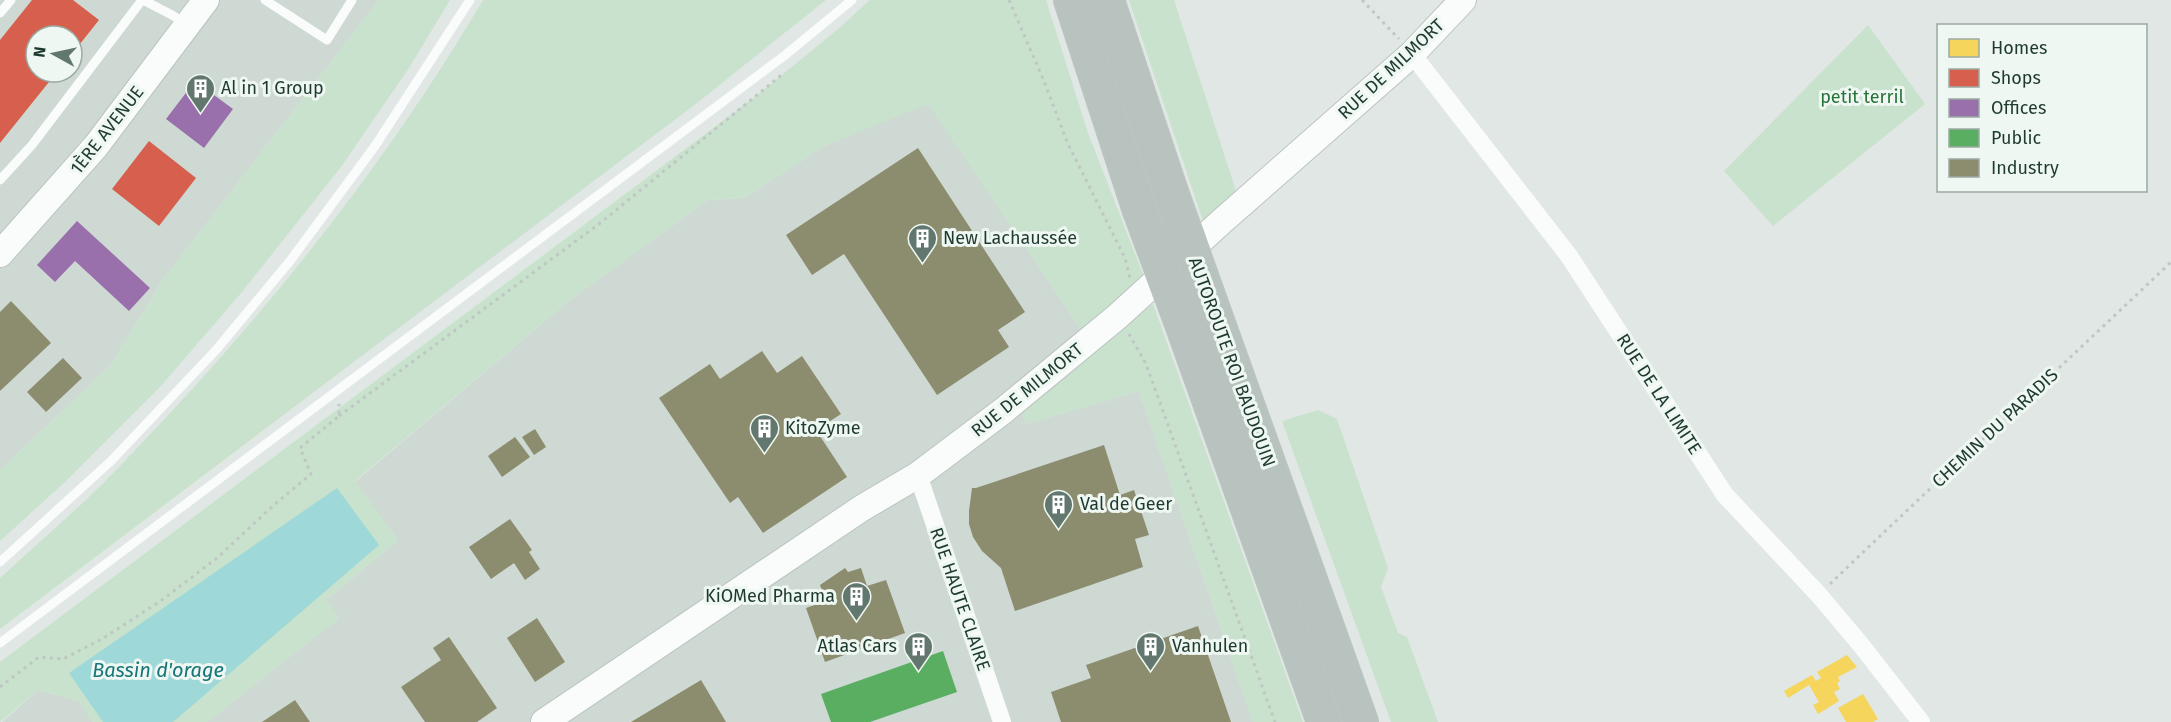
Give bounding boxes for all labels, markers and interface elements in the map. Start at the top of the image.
street label: RUE DE MILMORT [1333,14,1449,124]
north arrow [24,24,84,84]
legend [1937,24,2147,192]
text: Homes [1991,37,2047,59]
text: N [29,45,50,59]
text: Shops [1991,67,2041,89]
building icon: Al in 1 Group [184,72,216,114]
place label: Al in 1 Group [221,77,324,99]
street label: 1ÈRE AVENUE [65,81,148,179]
park label: petit terril [1820,86,1904,108]
text: Offices [1991,97,2046,119]
text: Public [1991,127,2041,149]
text: Industry [1991,157,2059,179]
building icon: New Lachaussée [906,222,938,264]
place label: New Lachaussée [943,227,1077,249]
street label: AUTOROUTE ROI BAUDOUIN [1184,254,1280,470]
street label: RUE DE LA LIMITE [1612,329,1706,459]
street label: RUE DE MILMORT [967,338,1088,442]
street label: CHEMIN DU PARADIS [1927,364,2063,492]
building icon: KitoZyme [748,412,780,454]
place label: KitoZyme [785,417,861,439]
building icon: Val de Geer [1043,488,1075,530]
place label: Val de Geer [1080,493,1172,515]
street label: RUE HAUTE CLAIRE [925,524,995,674]
building icon: KiOMed Pharma [840,580,872,622]
place label: KiOMed Pharma [705,585,835,607]
building icon: Atlas Cars [902,630,934,672]
building icon: Vanhulen [1135,630,1167,672]
place label: Atlas Cars [818,635,897,657]
place label: Vanhulen [1172,635,1248,657]
water label: Bassin d'orage [92,658,224,682]

